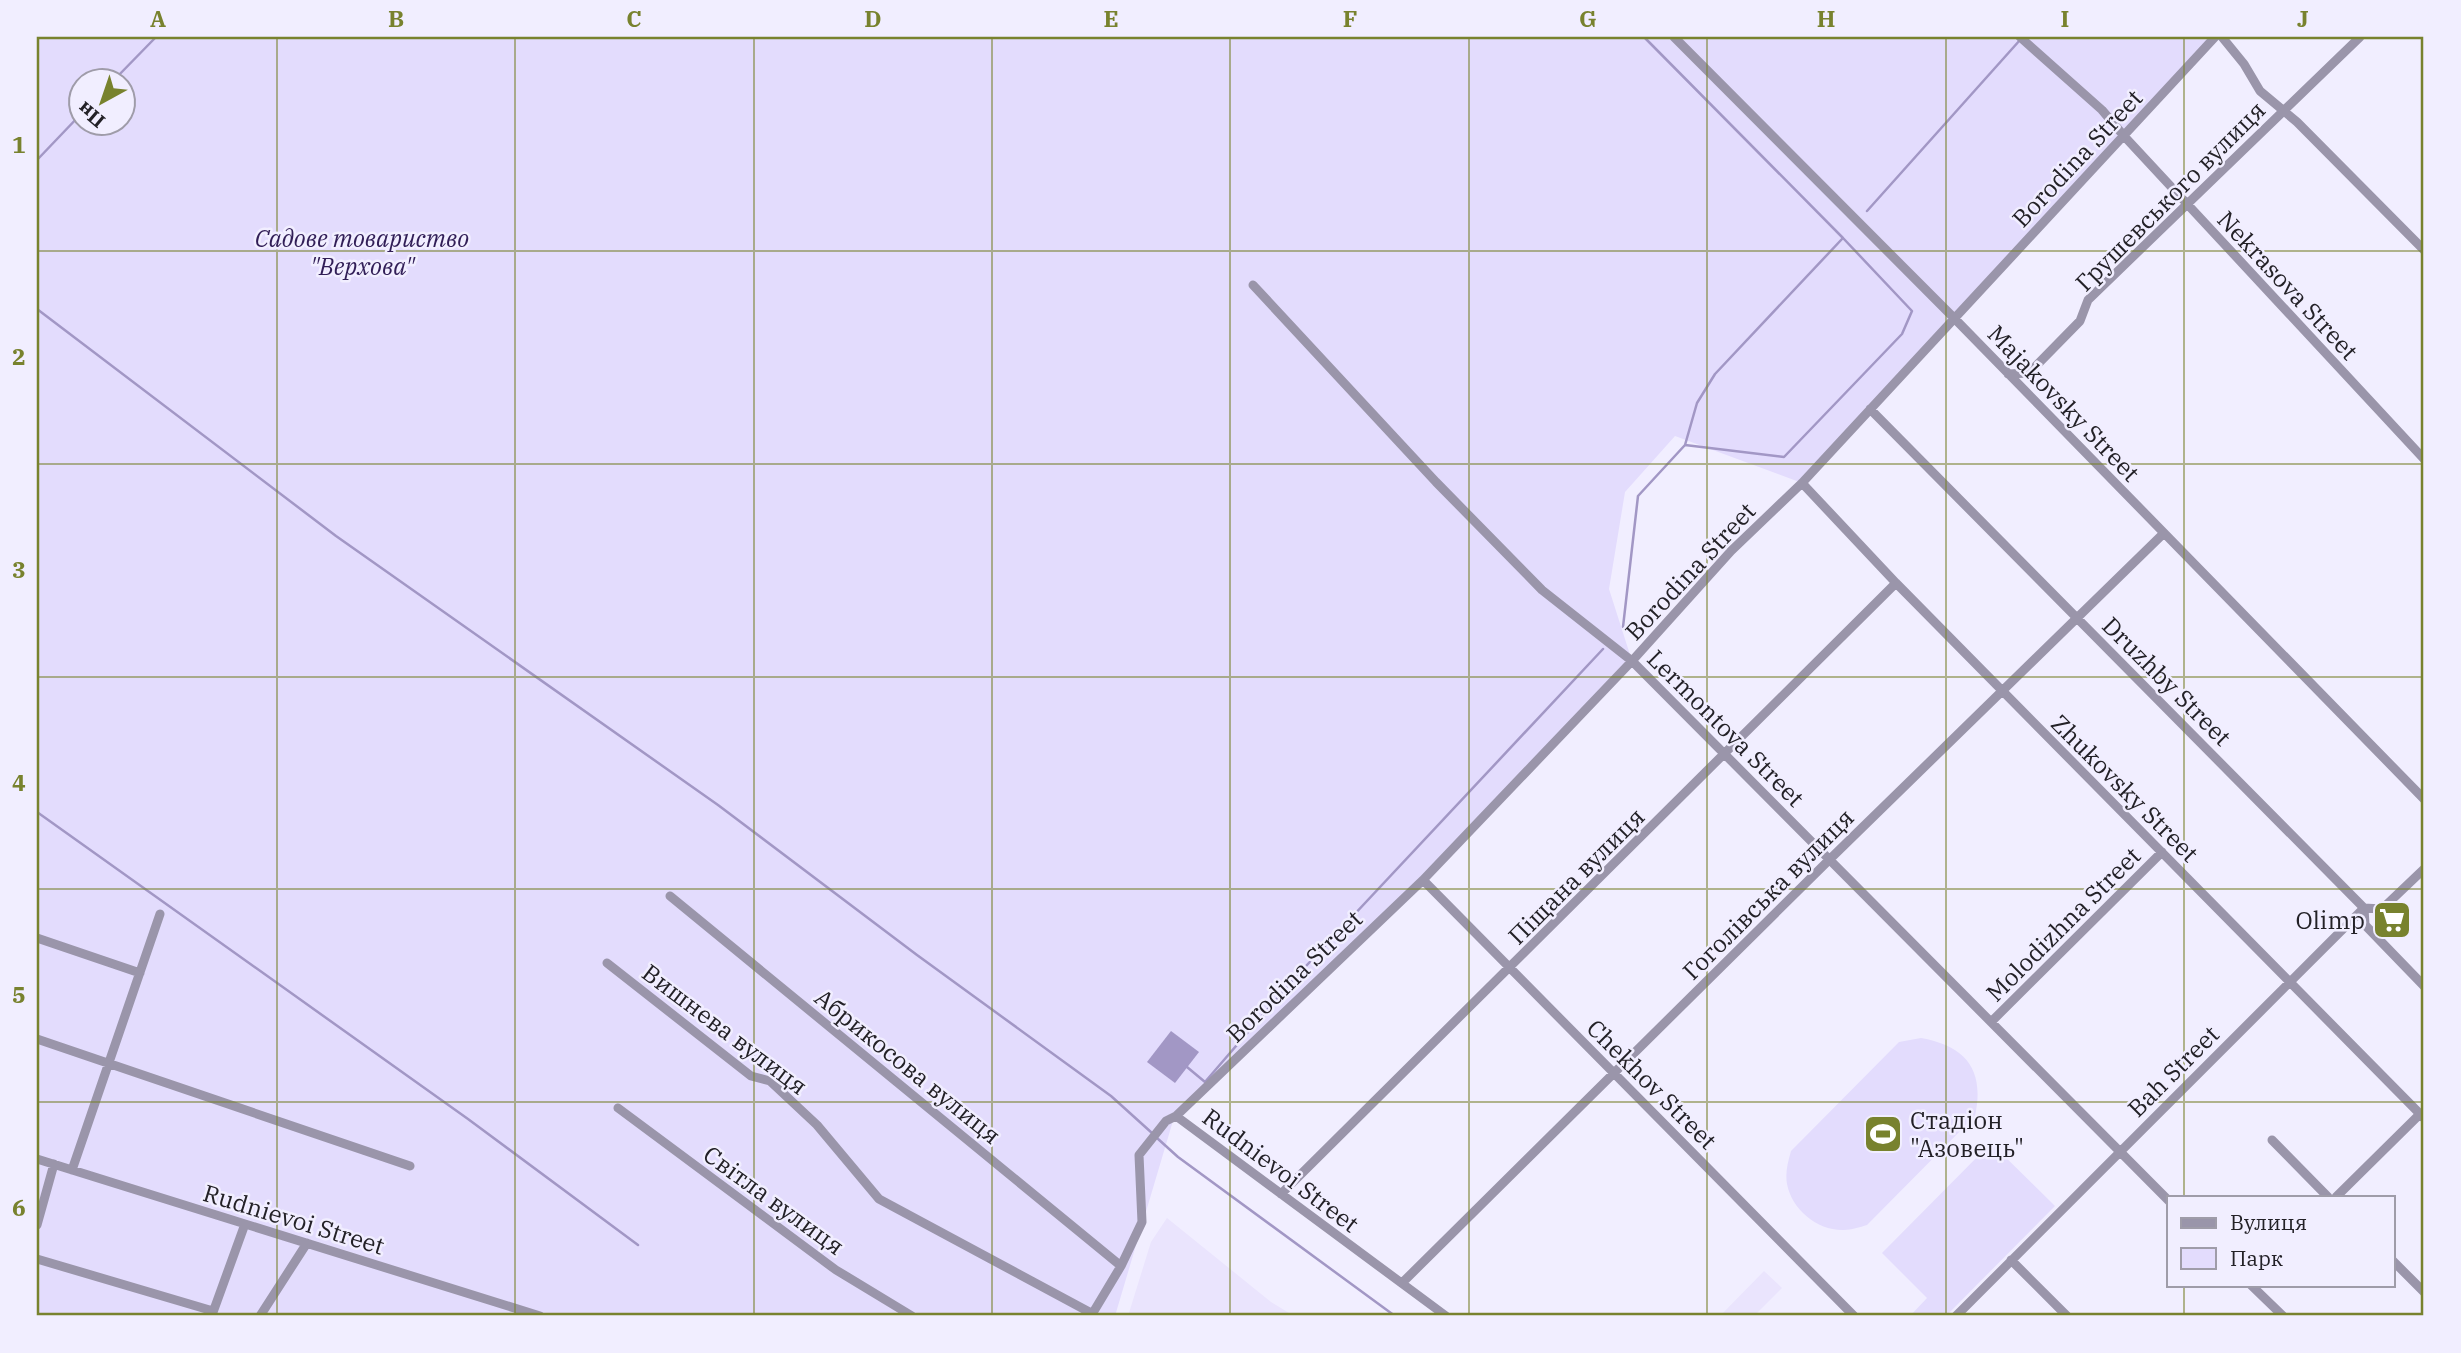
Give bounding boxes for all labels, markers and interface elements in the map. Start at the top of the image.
text: A [150,3,166,33]
text: B [388,3,404,33]
text: C [626,3,642,33]
text: D [864,3,882,33]
text: E [1103,3,1119,33]
text: F [1343,3,1357,33]
text: G [1579,3,1597,33]
text: H [1817,3,1835,33]
text: I [2061,3,2069,33]
text: J [2297,3,2309,33]
north arrow [66,66,136,136]
street label: Borodina Street [2005,82,2149,234]
street label: Грушевського вулиця [2068,94,2272,298]
text: Пн [72,97,110,133]
text: 1 [12,129,26,159]
street label: Nekrasova Street [2211,204,2365,366]
park label: Садове товариство "Верхова" [255,222,469,282]
street label: Majakovsky Street [1981,318,2147,488]
text: 2 [12,341,26,371]
street label: Borodina Street [1618,495,1762,647]
text: 3 [12,554,26,584]
street label: Druzhby Street [2096,610,2238,752]
street label: Lermontova Street [1640,642,1812,814]
street label: Zhukovsky Street [2044,707,2206,869]
text: 4 [12,767,26,797]
street label: Піщана вулиця [1501,801,1651,951]
street label: Гоголівська вулиця [1675,801,1861,987]
street label: Molodizhna Street [1979,840,2147,1008]
supermarket icon: Olimp [2371,899,2413,941]
street label: Borodina Street [1219,903,1369,1049]
place label: Olimp [2295,904,2365,936]
street label: Вишнева вулиця [636,956,814,1102]
text: 5 [12,979,26,1009]
street label: Абрикосова вулиця [808,981,1008,1151]
street label: Chekhov Street [1580,1012,1724,1156]
street label: Bah Street [2120,1018,2226,1124]
street label: Rudnievoi Street [1196,1101,1366,1239]
place label: Стадіон "Азовець" [1910,1104,2024,1164]
sports icon: Стадіон "Азовець" [1862,1113,1904,1155]
street label: Світла вулиця [697,1138,851,1262]
street label: Rudnievoi Street [199,1176,389,1262]
text: 6 [12,1192,26,1222]
legend [2167,1196,2394,1286]
text: Вулиця [2230,1208,2307,1236]
text: Парк [2230,1244,2283,1272]

